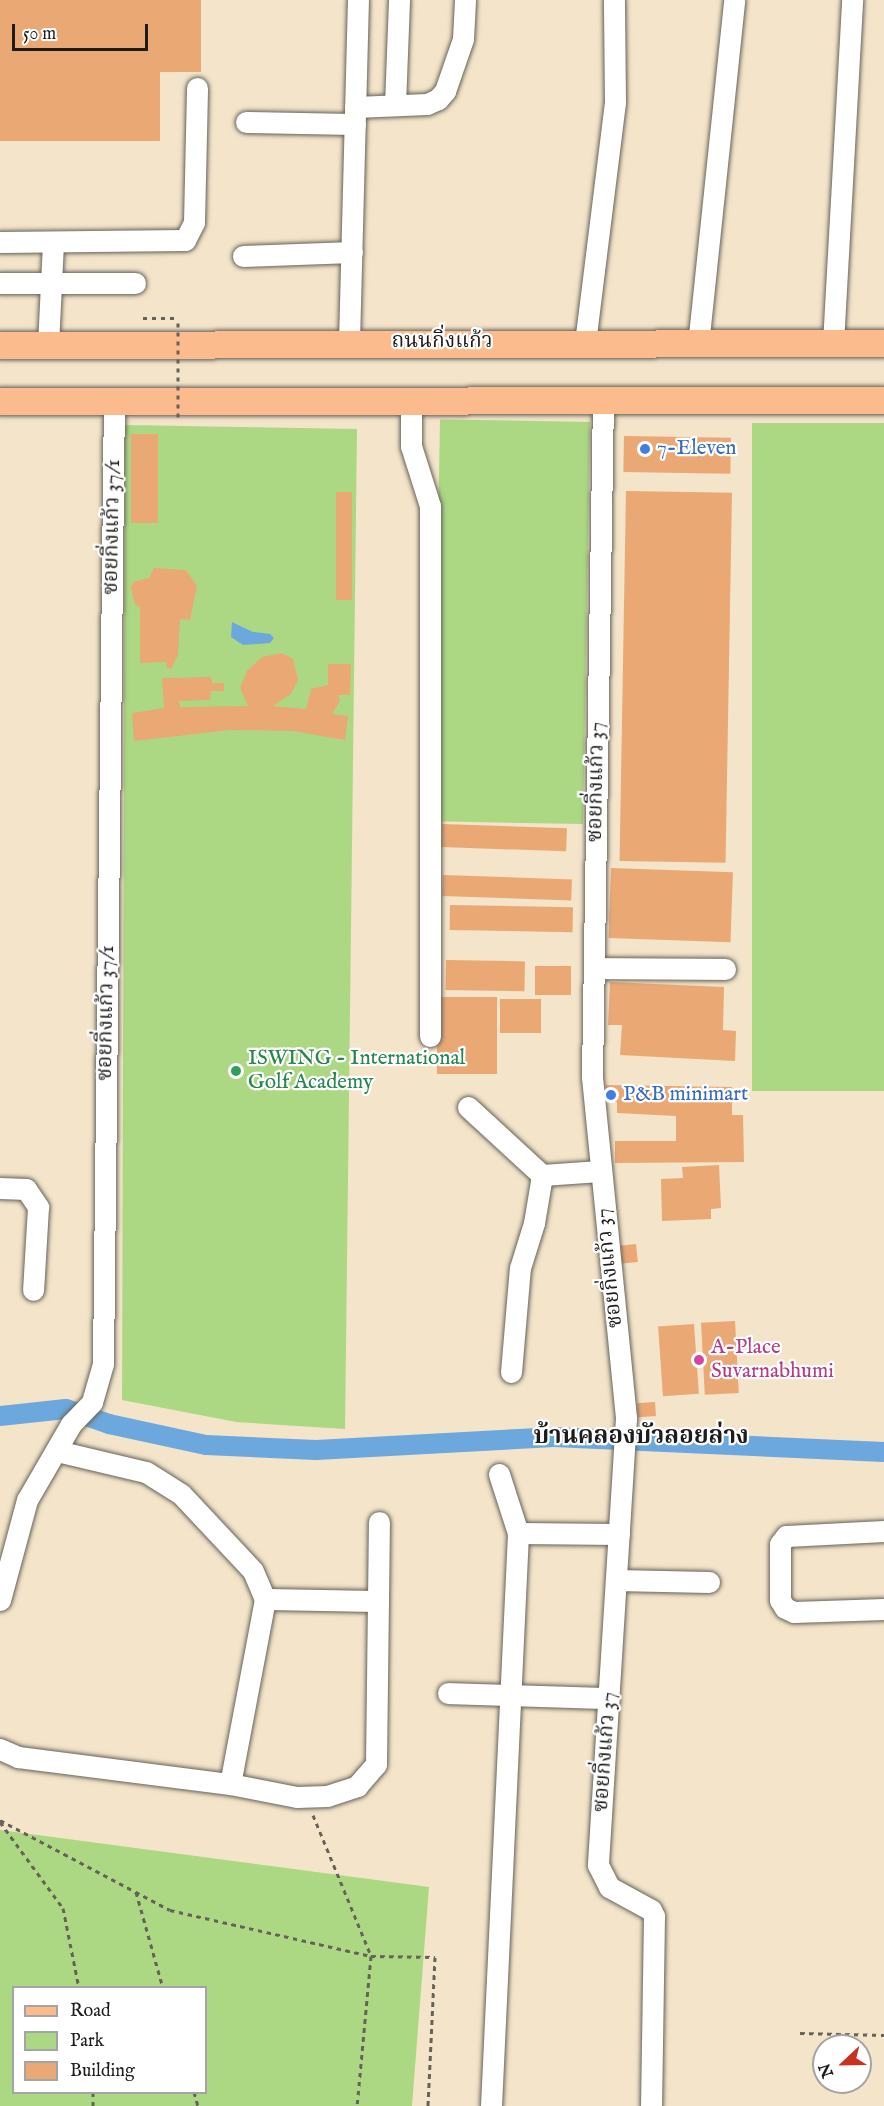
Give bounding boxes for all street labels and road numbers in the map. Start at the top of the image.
street label: ถนนกิ่งแก้ว [391,329,493,355]
street label: ซอยกิ่งแก้ว 37/1 [99,459,127,595]
street label: ซอยกิ่งแก้ว 37 [583,722,611,842]
street label: ซอยกิ่งแก้ว 37/1 [93,945,121,1081]
street label: ซอยกิ่งแก้ว 37 [591,1207,629,1329]
street label: ซอยกิ่งแก้ว 37 [589,1691,623,1813]

